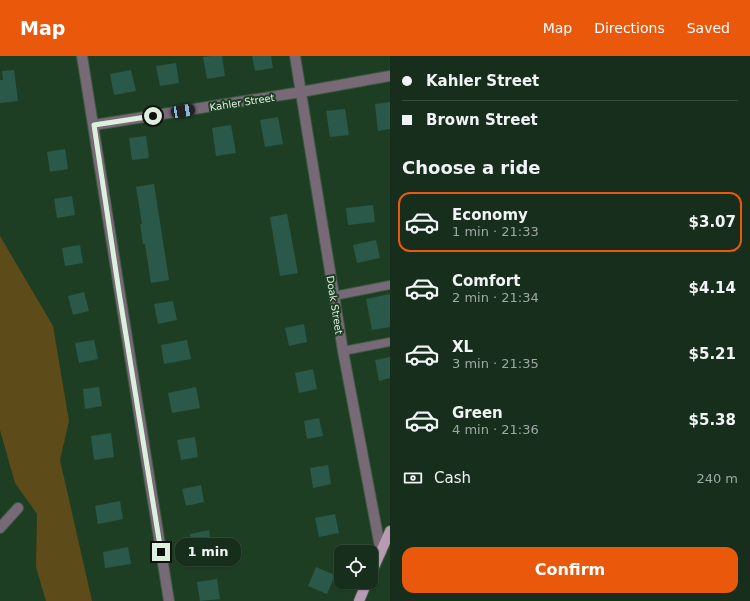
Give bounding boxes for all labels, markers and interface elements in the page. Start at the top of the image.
text: Map [20,17,65,39]
text: Map [543,20,572,36]
text: Directions [594,20,665,36]
text: Saved [687,20,730,36]
text: Kahler Street [426,72,539,90]
street label: Kahler Street [209,92,275,113]
car [170,103,196,119]
route start [144,107,162,125]
text: Brown Street [426,111,538,129]
text: Choose a ride [402,157,541,178]
icon: car [404,204,440,240]
text: Economy [452,206,528,224]
text: $3.07 [689,213,736,231]
text: 1 min · 21:33 [452,224,539,239]
icon: car [404,270,440,306]
text: Comfort [452,272,520,290]
street label: Doak Street [324,275,345,335]
text: $4.14 [689,279,736,297]
text: 2 min · 21:34 [452,290,539,305]
icon: car [404,336,440,372]
text: XL [452,338,473,356]
text: $5.21 [689,345,736,363]
text: 3 min · 21:35 [452,356,539,371]
icon: car [404,402,440,438]
text: Green [452,404,503,422]
text: $5.38 [689,411,736,429]
text: 4 min · 21:36 [452,422,539,437]
icon: cash [402,467,424,489]
text: Cash [434,469,471,487]
text: 240 m [696,471,738,486]
callout: 1 min [175,538,241,566]
route end [152,543,170,561]
text: 1 min [188,544,228,559]
map controls [334,545,378,589]
button: locate [334,545,378,589]
button: Confirm [402,547,738,593]

